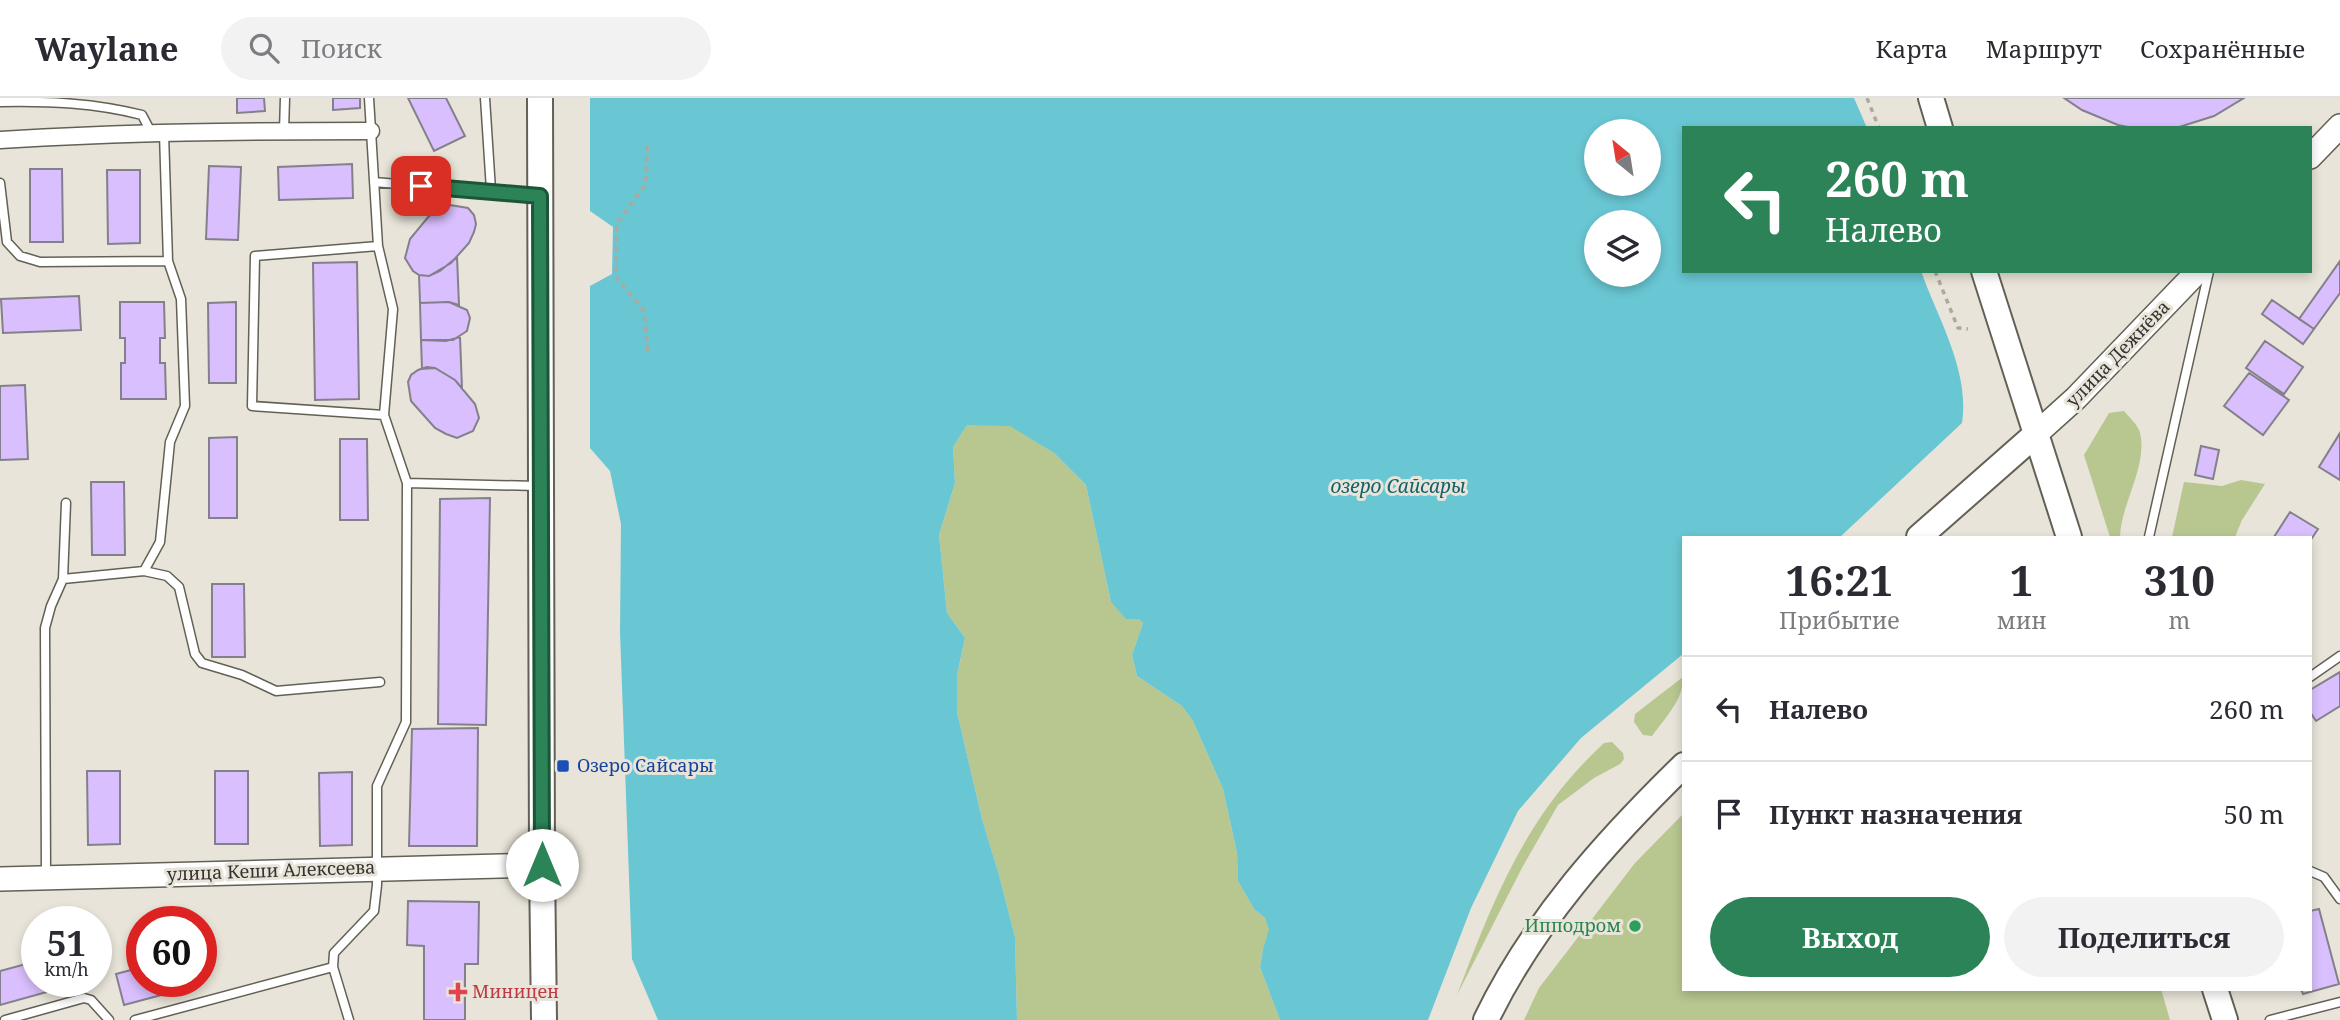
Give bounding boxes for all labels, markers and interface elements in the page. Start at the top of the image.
search box [221,17,711,80]
text: Waylane [35,26,179,71]
icon: search [245,29,283,67]
text: Поиск [301,30,382,66]
text: Карта [1876,32,1948,65]
text: Маршрут [1986,32,2102,65]
text: Сохранённые [2140,32,2305,65]
north arrow [1584,119,1661,196]
map controls [1584,119,1661,287]
text: 260 m [1825,145,1969,211]
icon: left [1710,154,1801,245]
pin [391,156,451,216]
icon: arrive [402,167,440,205]
text: Налево [1825,208,1942,251]
button: layers [1584,210,1661,287]
street label: улица Дежнёва [2060,295,2174,412]
water label: озеро Сайсары [1331,473,1466,499]
text: 16:21 [1786,551,1893,608]
text: 1 [2010,551,2034,608]
text: 310 [2144,551,2215,608]
text: Прибытие [1779,604,1900,636]
text: мин [1997,604,2047,636]
text: m [2168,604,2190,636]
icon: left [1710,690,1748,728]
text: Налево [1769,691,1868,727]
text: 260 m [2209,691,2284,727]
place label: Озеро Сайсары [577,753,714,777]
marker: Озеро Сайсары [555,758,571,774]
icon: arrive [1710,795,1748,833]
text: Пункт назначения [1769,796,2022,832]
text: 50 m [2224,796,2284,832]
position arrow [505,828,579,902]
street label: улица Кеши Алексеева [166,854,376,886]
button: Выход [1710,897,1990,977]
button: Поделиться [2004,897,2284,977]
speed limit sign: 60 [126,906,217,997]
place label: Ипподром [1525,913,1621,937]
marker: Ипподром [1627,918,1643,934]
text: 51 [47,919,86,966]
text: km/h [44,957,89,981]
place label: Миницен [472,979,559,1003]
marker: Миницен [450,984,466,1000]

